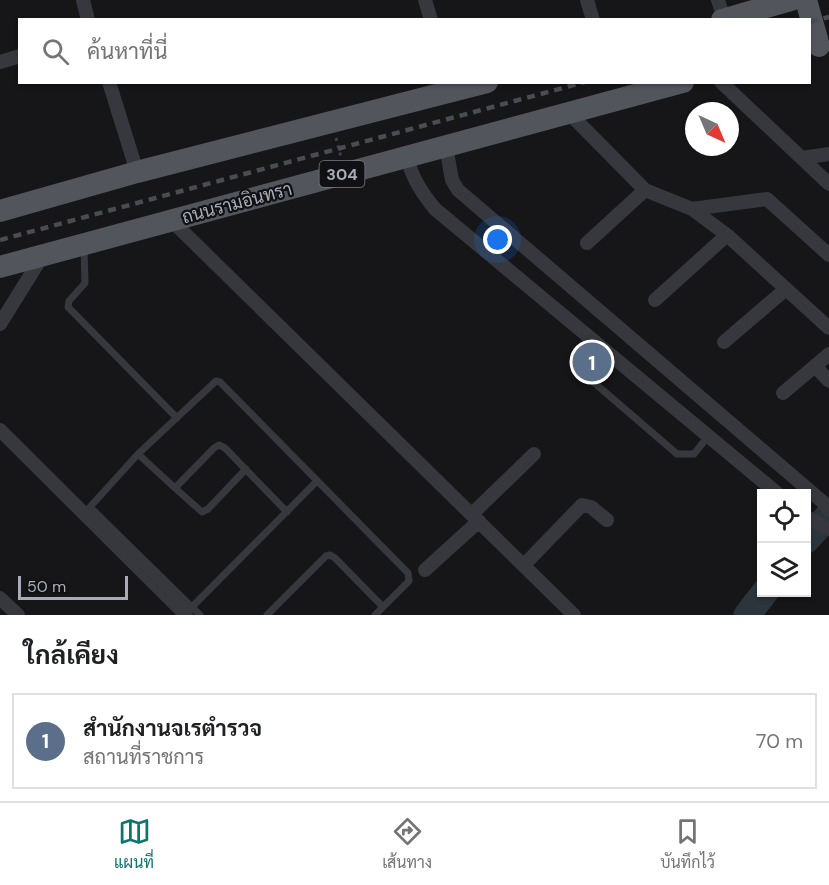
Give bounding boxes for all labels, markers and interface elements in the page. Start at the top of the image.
search box [18,18,811,84]
icon: search [39,35,72,68]
text: ค้นหาที่นี่ [87,37,167,66]
north arrow [685,102,739,156]
road number: 304 [320,161,364,187]
street label: ถนนรามอินทรา [179,177,295,229]
your location [483,225,512,254]
pin: 1 [572,340,612,385]
map controls [757,489,811,597]
button: locate [757,489,811,543]
button: layers [757,543,811,597]
scale bar [18,573,128,600]
text: 50 m [27,576,66,597]
text: ใกล้เคียง [24,638,119,672]
text: สำนักงานจเรตำรวจ [83,714,262,743]
text: 1 [42,728,49,754]
text: 70 m [756,728,803,754]
text: สถานที่ราชการ [83,744,204,770]
tab: แผนที่ [114,815,154,873]
tab: เส้นทาง [382,815,432,873]
tab: บันทึกไว้ [660,815,715,873]

